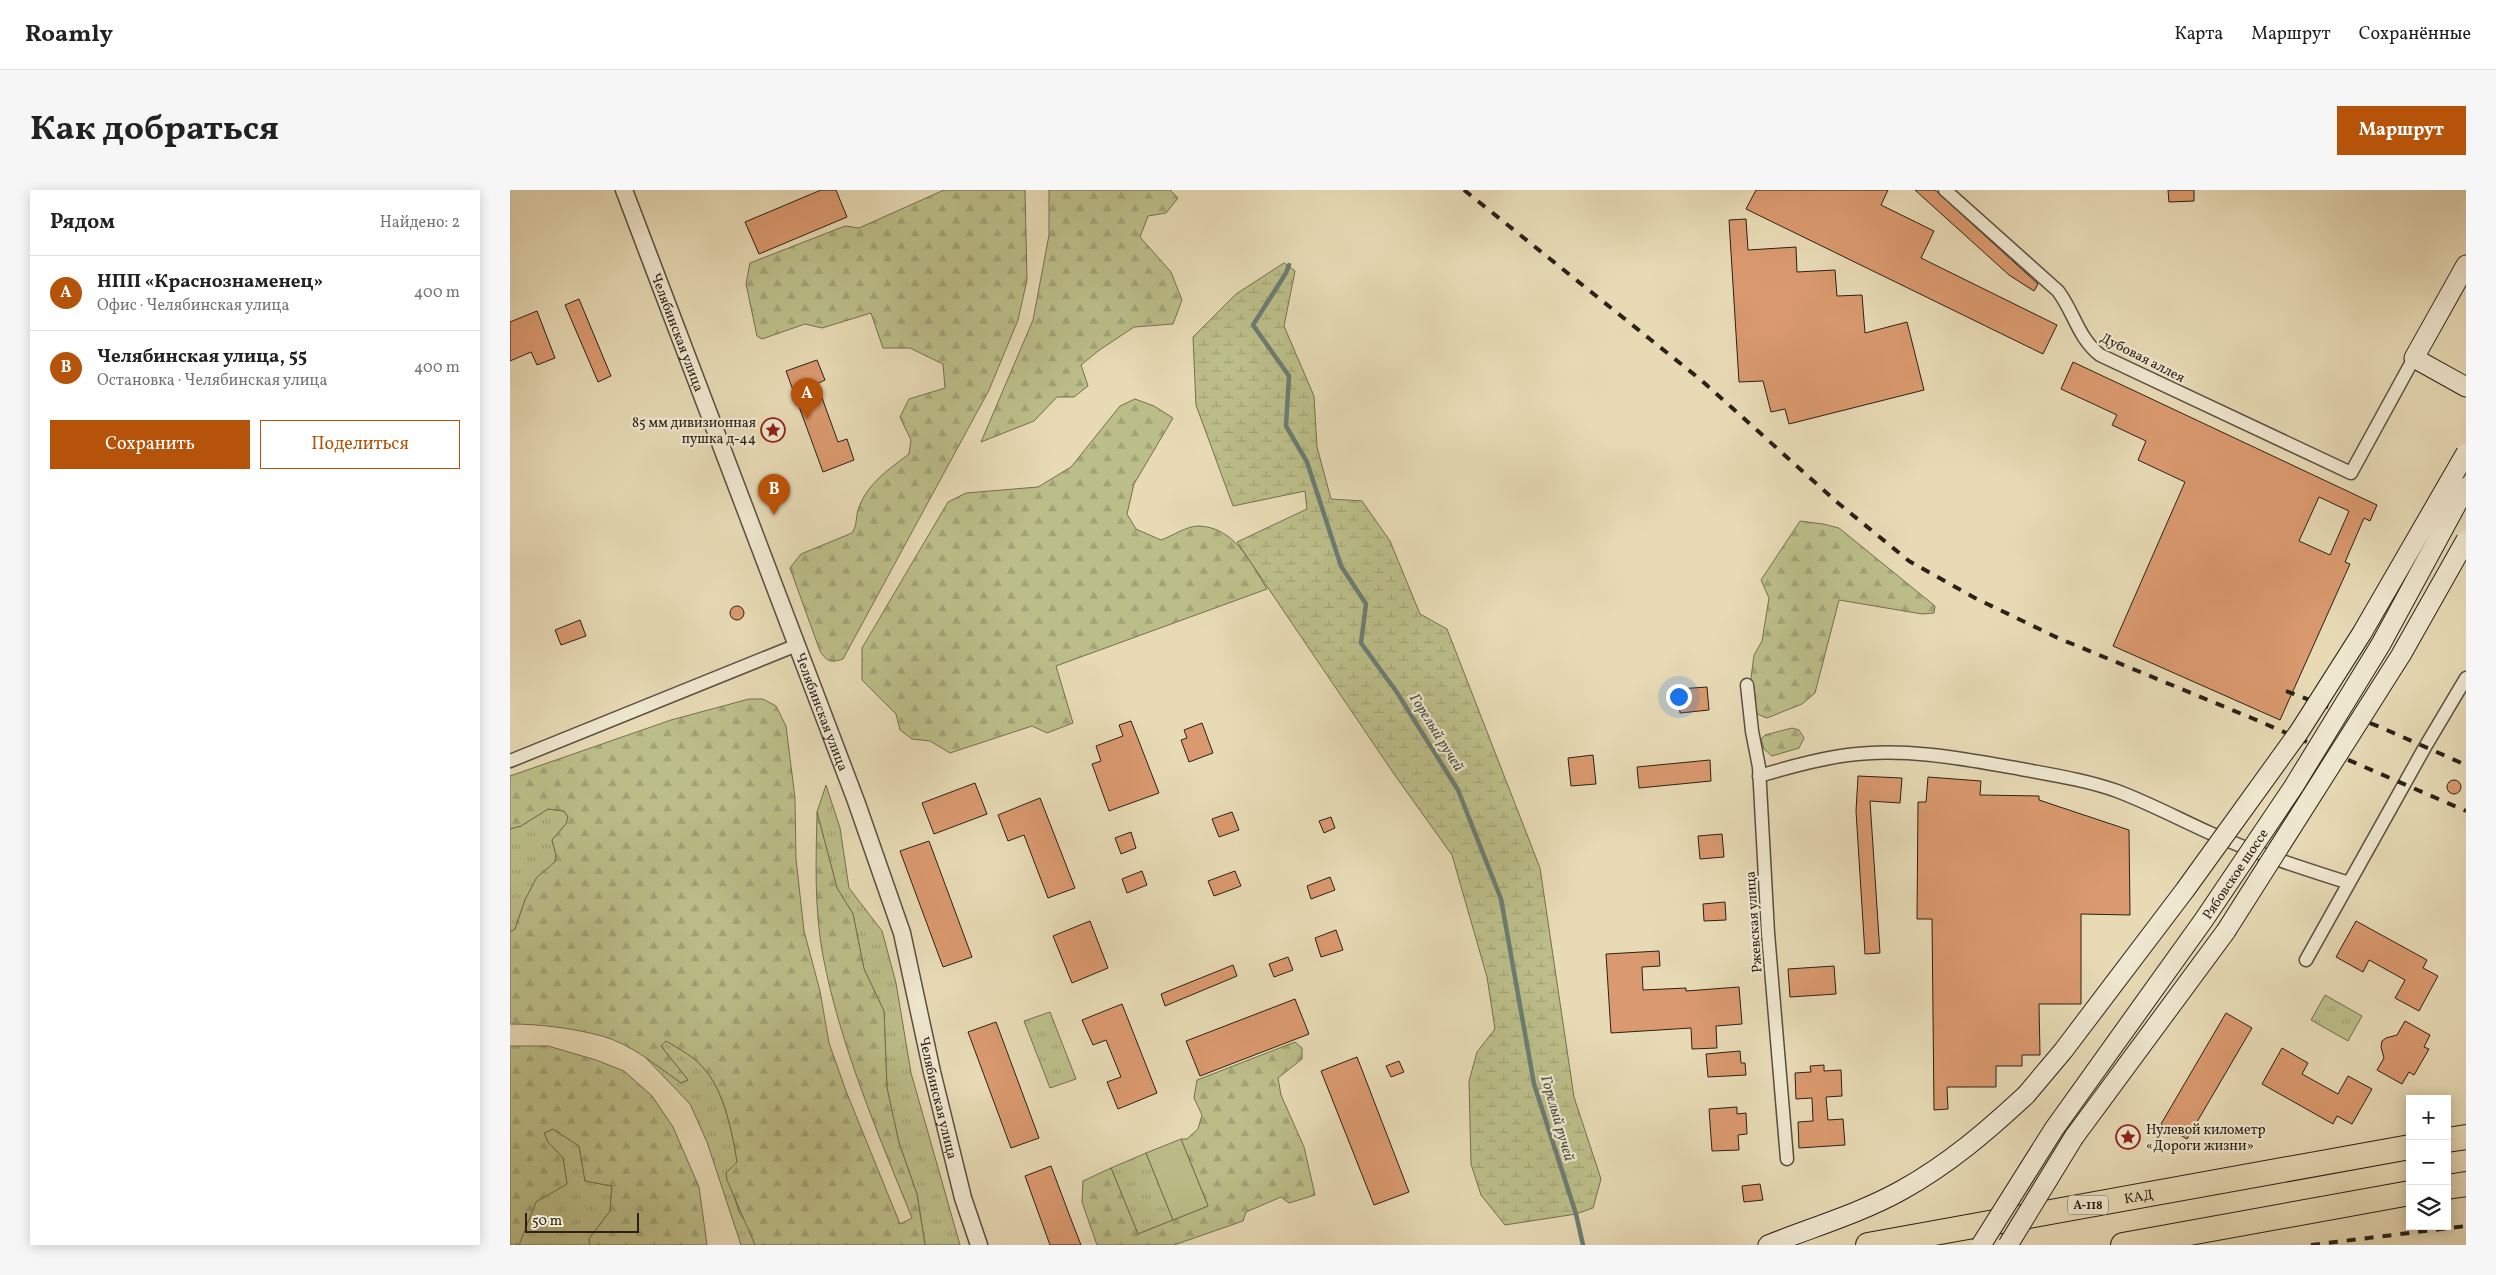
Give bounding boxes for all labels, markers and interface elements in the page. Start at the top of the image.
text: Roamly [25,18,113,52]
text: Карта [2174,22,2223,47]
text: Маршрут [2251,22,2331,47]
text: Сохранённые [2359,22,2471,47]
text: Как добраться [30,106,279,154]
button: Маршрут [2337,106,2466,155]
text: Рядом [50,208,115,237]
text: Найдено: 2 [380,212,460,234]
text: НПП «Краснознаменец» [97,269,323,295]
street label: Челябинская улица [645,271,708,395]
text: A [60,282,72,304]
text: 400 m [414,282,460,304]
text: Офис · Челябинская улица [97,295,289,317]
street label: Дубовая аллея [2097,329,2188,388]
text: Челябинская улица, 55 [97,344,307,370]
text: B [61,357,71,379]
text: 400 m [414,357,460,379]
text: Остановка · Челябинская улица [97,370,327,392]
pin: A [791,378,823,419]
place label: 85 мм дивизионная пушка д-44 [632,414,756,449]
place icon: 85 мм дивизионная пушка д-44 [760,417,786,443]
button: Сохранить [50,420,250,469]
button: Поделиться [260,420,460,469]
pin: B [758,474,790,515]
street label: Челябинская улица [790,650,852,774]
your location [1666,684,1692,710]
water label: Горелый ручей [1403,690,1468,776]
street label: Рябовское шоссе [2199,825,2274,924]
street label: Ржевская улица [1741,870,1768,974]
street label: Челябинская улица [914,1035,961,1161]
water label: Горелый ручей [1534,1073,1579,1164]
map controls [2406,1095,2451,1230]
button: + [2406,1095,2451,1140]
place label: Нулевой километр «Дороги жизни» [2146,1121,2266,1156]
place icon: Нулевой километр «Дороги жизни» [2115,1124,2141,1150]
button: − [2406,1140,2451,1185]
button: layers [2406,1185,2451,1230]
street label: КАД [2123,1186,2155,1210]
road number: А-118 [2068,1196,2108,1214]
scale bar [525,1210,639,1233]
text: 50 m [532,1212,562,1231]

